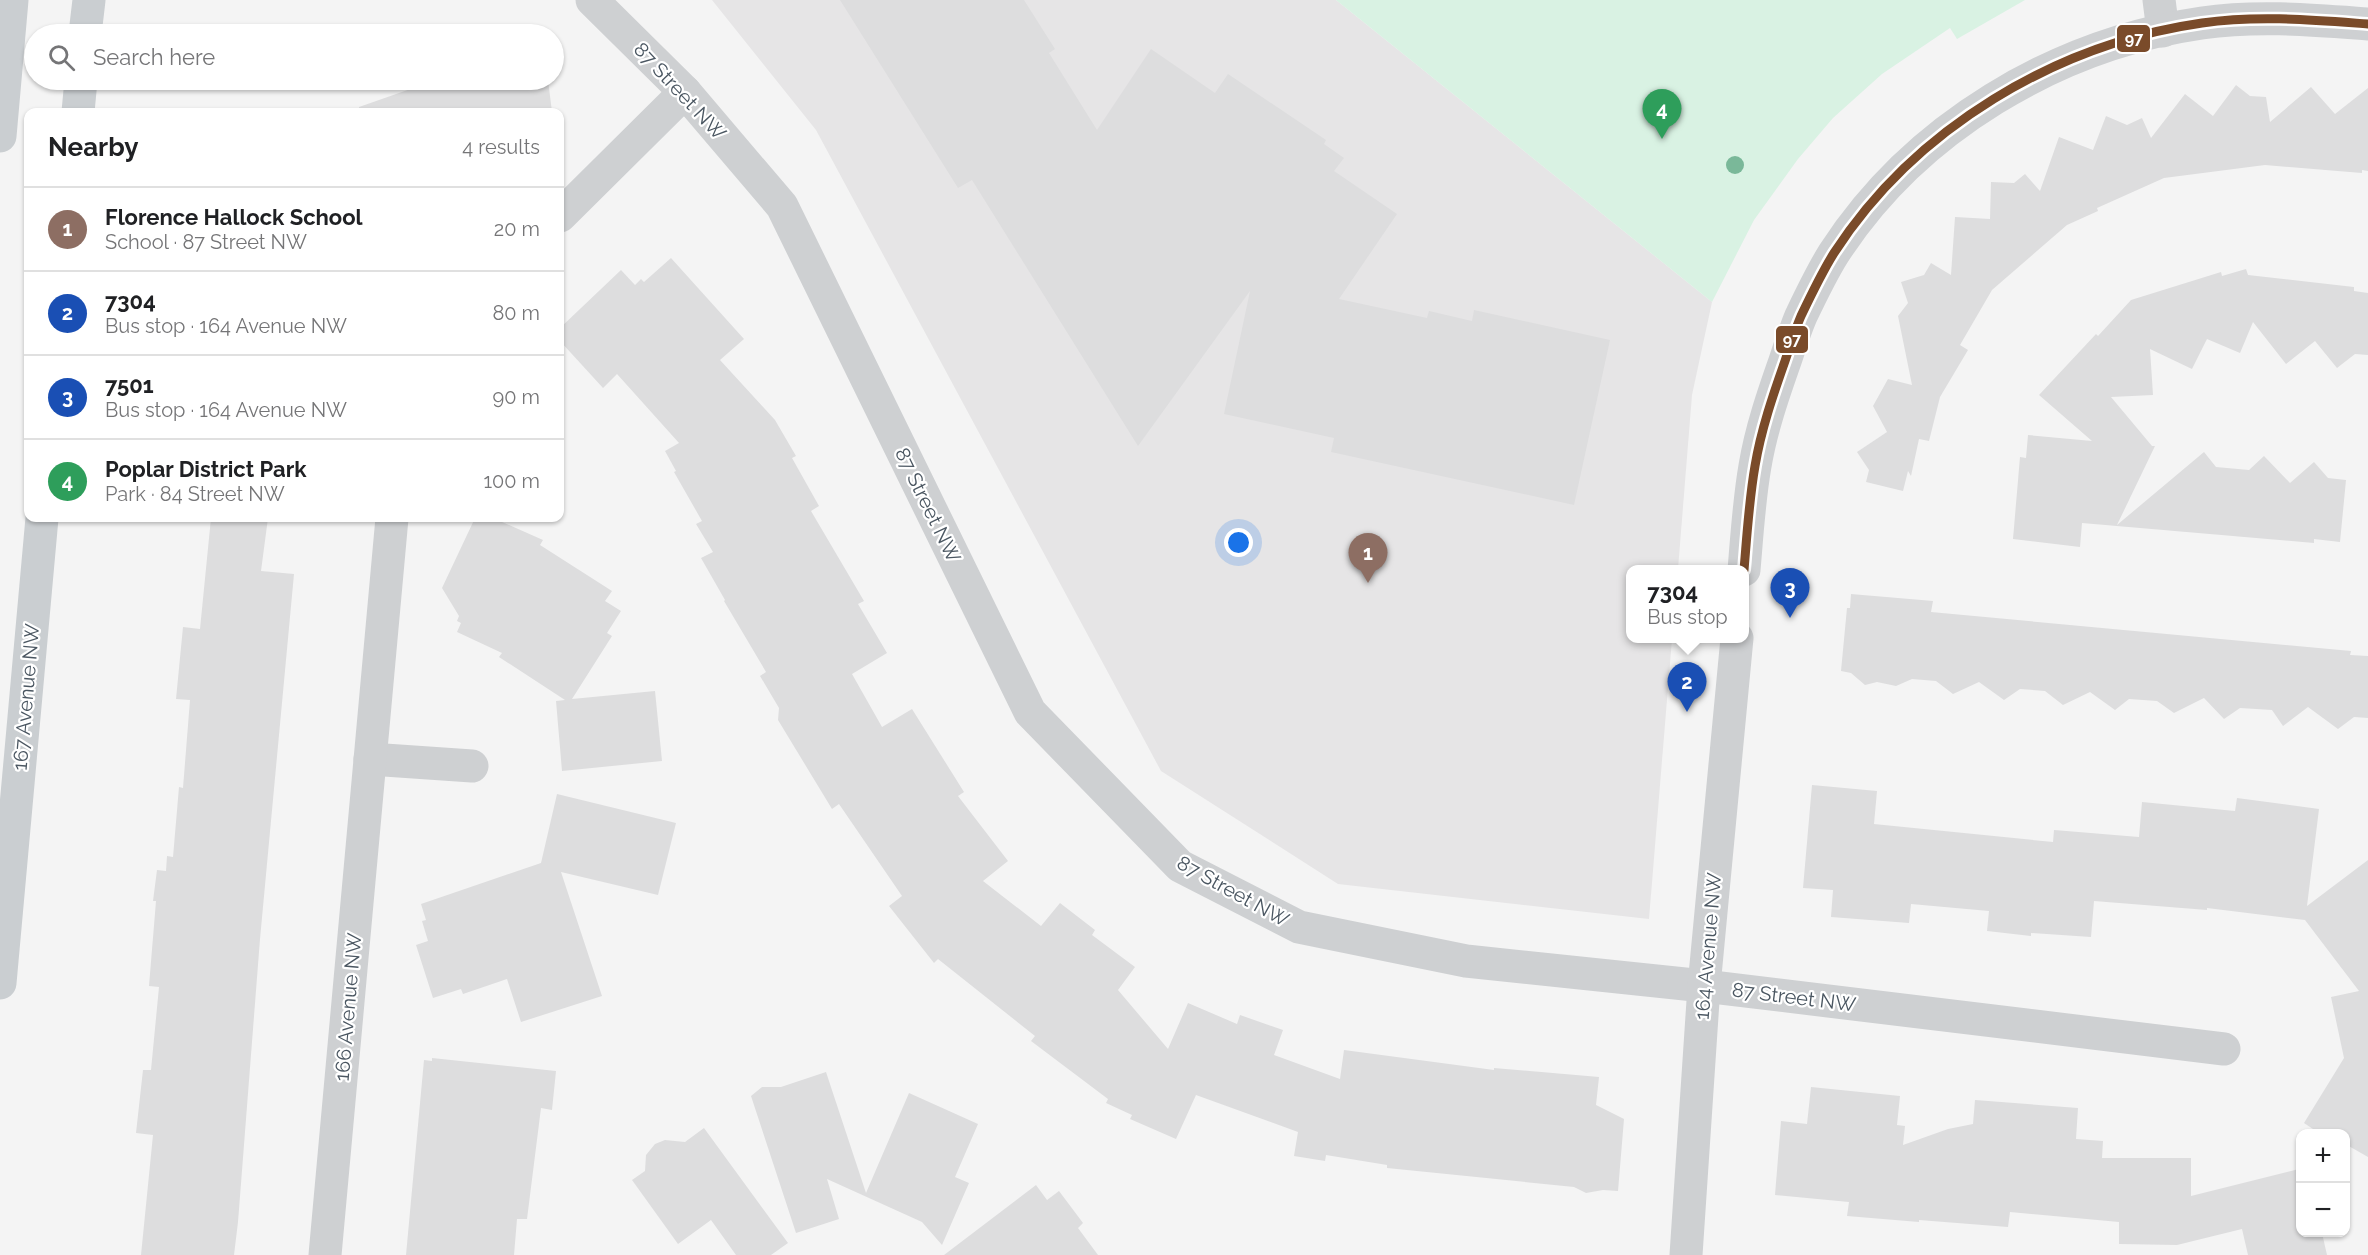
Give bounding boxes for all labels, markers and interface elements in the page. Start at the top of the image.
search box [24,24,564,90]
line badge: 97 [2116,24,2151,53]
text: 97 [2125,29,2143,48]
street label: 87 Street NW [629,37,731,145]
icon: search [45,41,78,74]
text: Search here [93,44,215,70]
pin: 4 [1642,90,1682,139]
text: Nearby [48,132,138,162]
text: 4 results [462,135,540,159]
text: Florence Hallock School [105,204,362,230]
text: 1 [63,217,72,241]
text: 20 m [494,217,540,241]
text: School · 87 Street NW [105,230,307,254]
text: 7304 [105,288,156,314]
text: 2 [62,301,73,325]
text: 80 m [492,301,540,325]
text: Bus stop · 164 Avenue NW [105,314,347,338]
line badge: 97 [1775,325,1809,354]
text: 97 [1783,330,1801,349]
text: 7501 [105,372,154,398]
text: 3 [62,385,73,409]
text: 90 m [493,385,540,409]
text: Bus stop · 164 Avenue NW [105,398,347,422]
street label: 87 Street NW [890,444,966,566]
text: Poplar District Park [105,456,306,482]
text: 4 [62,469,73,493]
text: 100 m [483,469,540,493]
text: Park · 84 Street NW [105,482,285,506]
your location [1224,528,1253,557]
pin: 1 [1348,534,1388,583]
popup [1626,565,1749,643]
pin: 3 [1770,568,1810,618]
text: 7304 [1647,579,1698,605]
text: Bus stop [1647,605,1728,629]
street label: 167 Avenue NW [8,622,44,771]
pin: 2 [1668,662,1706,712]
street label: 87 Street NW [1173,850,1293,932]
street label: 164 Avenue NW [1690,871,1726,1021]
street label: 166 Avenue NW [330,932,366,1082]
street label: 87 Street NW [1731,977,1857,1017]
map controls [2296,1129,2350,1237]
button: + [2296,1129,2350,1183]
button: − [2296,1183,2350,1237]

